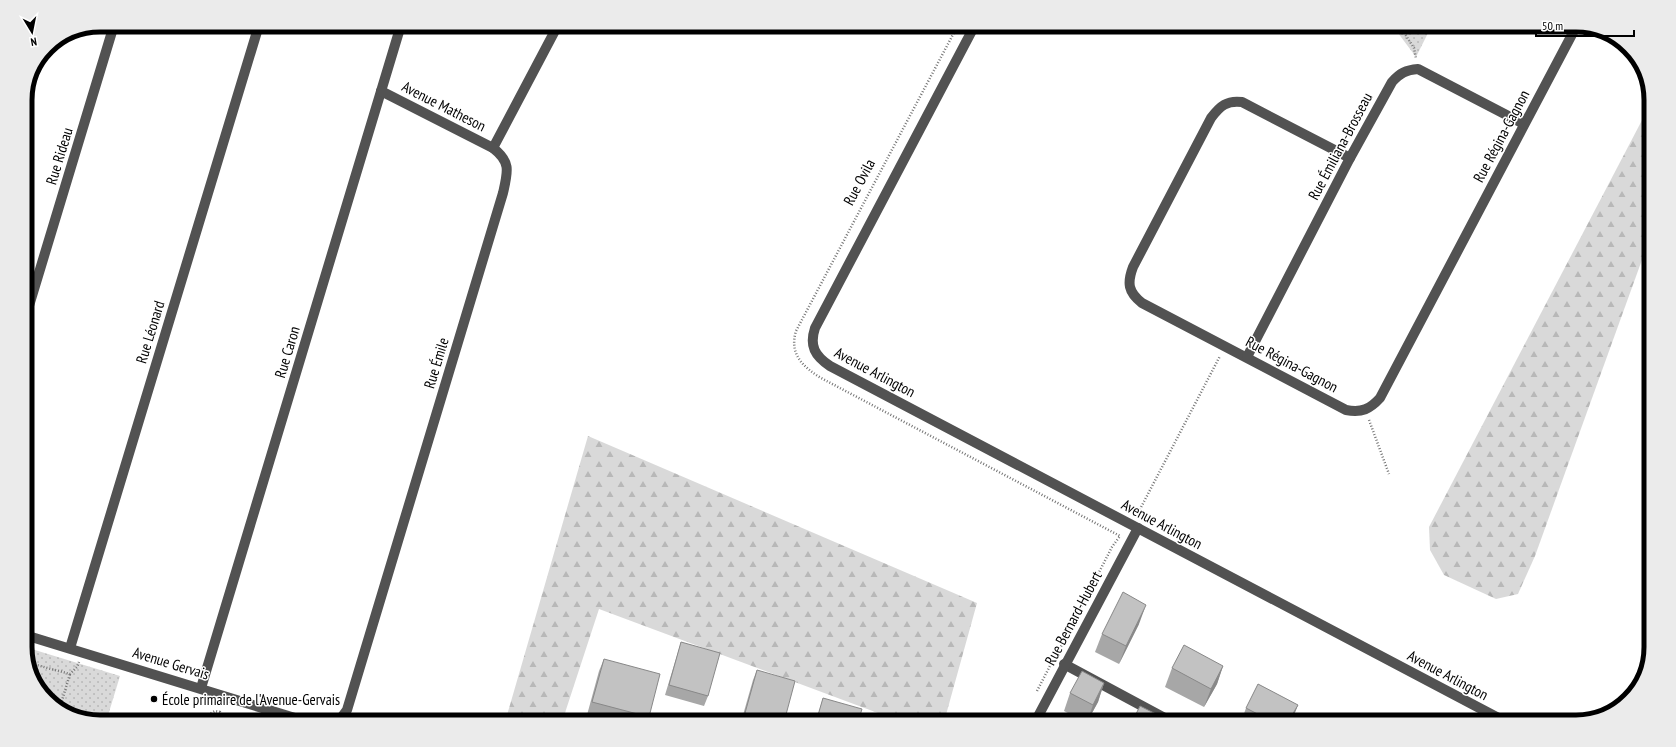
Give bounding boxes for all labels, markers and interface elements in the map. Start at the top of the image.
north arrow [12,12,52,52]
scale bar [1536,12,1634,38]
text: 50 m [1542,18,1563,33]
text: N [30,34,38,49]
street label: Avenue Matheson [399,77,489,135]
street label: Rue Régina-Gagnon [1469,87,1533,185]
street label: Rue Émiliana-Brosseau [1304,89,1376,203]
street label: Rue Rideau [41,125,77,187]
street label: Rue Ovila [839,156,879,208]
street label: Rue Léonard [131,298,169,366]
street label: Rue Caron [270,324,304,380]
street label: Rue Régina-Gagnon [1243,332,1341,396]
street label: Rue Émile [419,335,453,391]
street label: Avenue Arlington [831,343,919,401]
street label: Avenue Arlington [1118,495,1206,553]
street label: Rue Bernard-Hubert [1040,568,1106,668]
street label: Avenue Gervais [130,642,212,684]
street label: Avenue Arlington [1404,646,1492,704]
place label: École primaire de l'Avenue-Gervais [162,690,340,709]
marker: École primaire de l'Avenue-Gervais [149,694,159,704]

